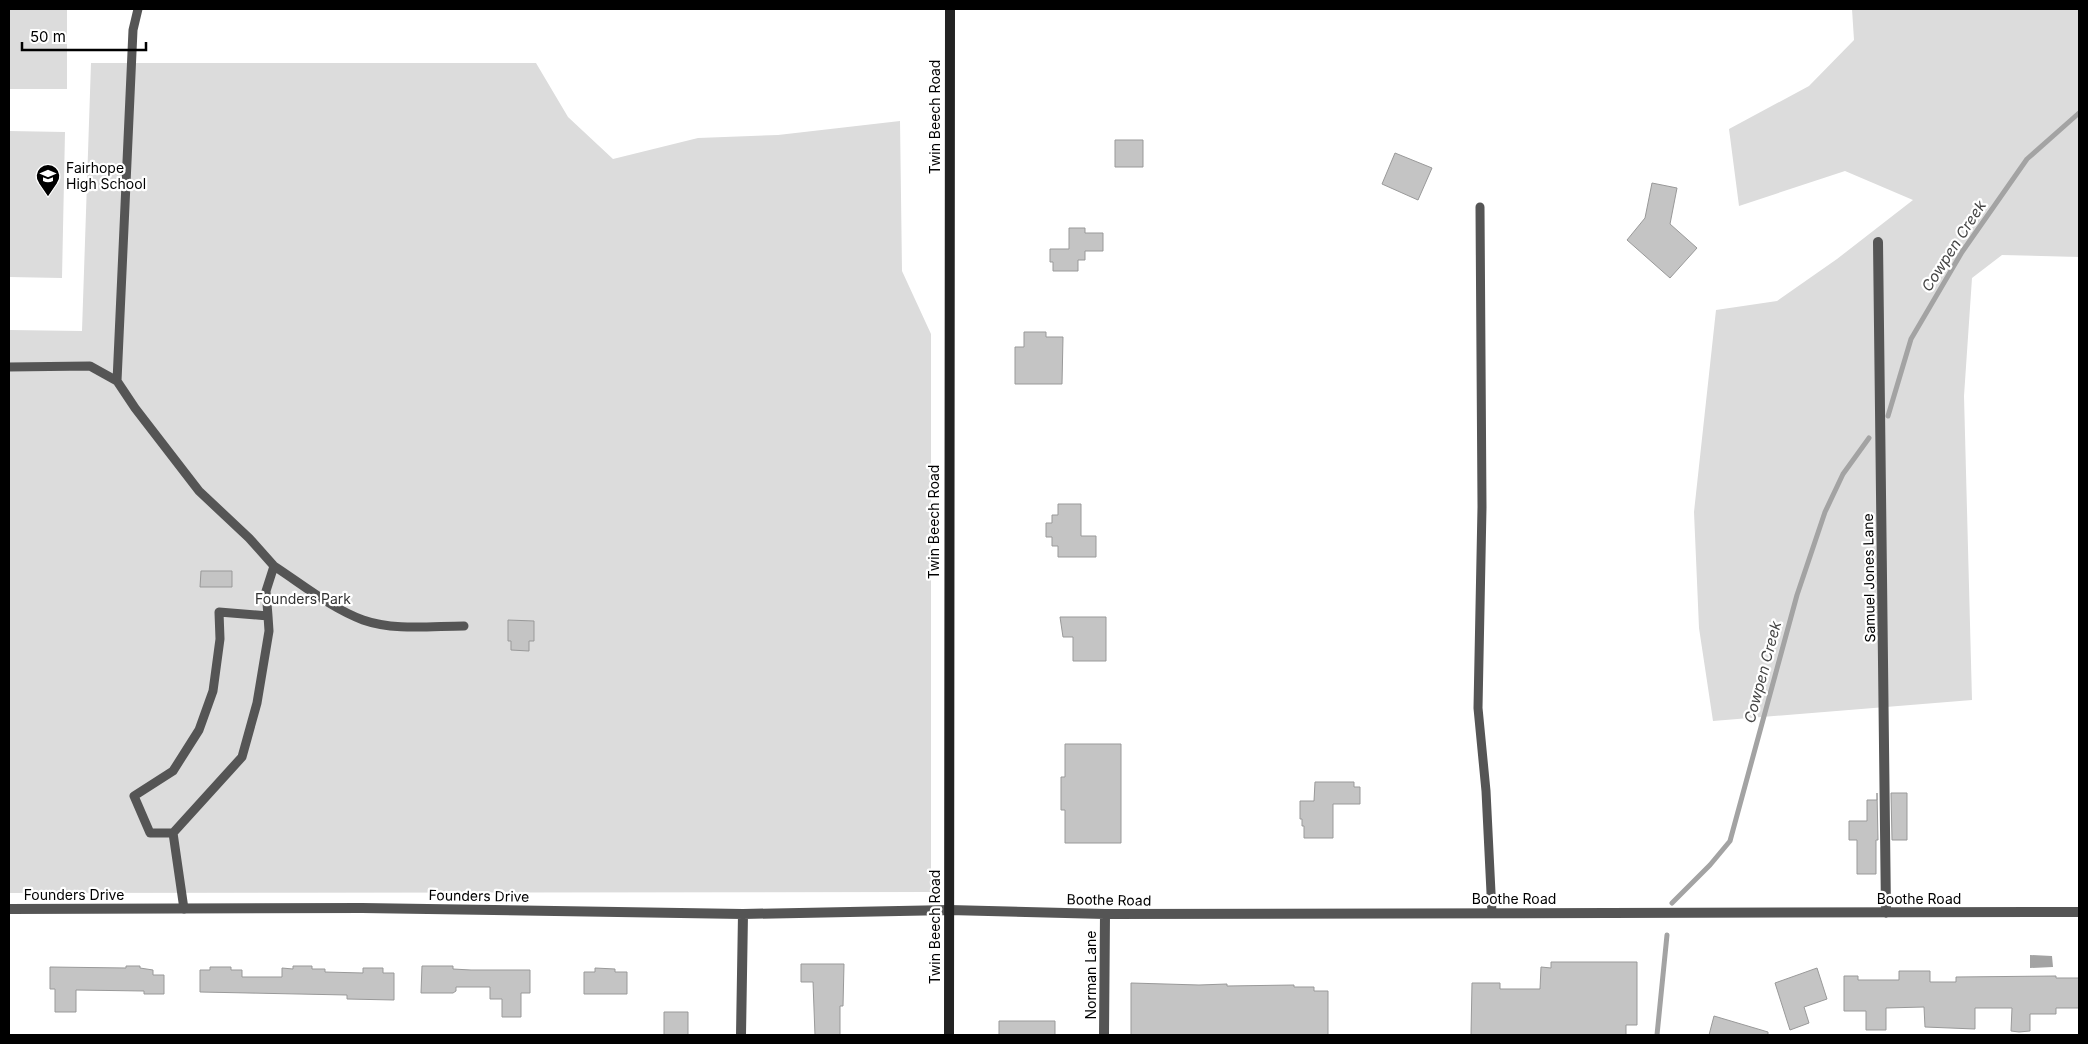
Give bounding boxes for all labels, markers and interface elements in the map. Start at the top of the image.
scale bar [22,20,146,52]
text: 50 m [30,27,66,46]
street label: Twin Beech Road [926,60,943,174]
place label: Fairhope High School [66,159,146,192]
school or university icon: Fairhope High School [35,163,61,197]
water label: Cowpen Creek [1917,196,1990,295]
street label: Twin Beech Road [925,465,942,579]
street label: Samuel Jones Lane [1859,513,1878,643]
park label: Founders Park [255,590,351,607]
water label: Cowpen Creek [1740,618,1785,725]
street label: Twin Beech Road [926,870,943,984]
street label: Founders Drive [24,886,124,903]
street label: Founders Drive [429,886,530,905]
street label: Boothe Road [1067,890,1151,909]
street label: Boothe Road [1472,890,1556,907]
street label: Boothe Road [1877,890,1961,907]
street label: Norman Lane [1082,931,1099,1019]

